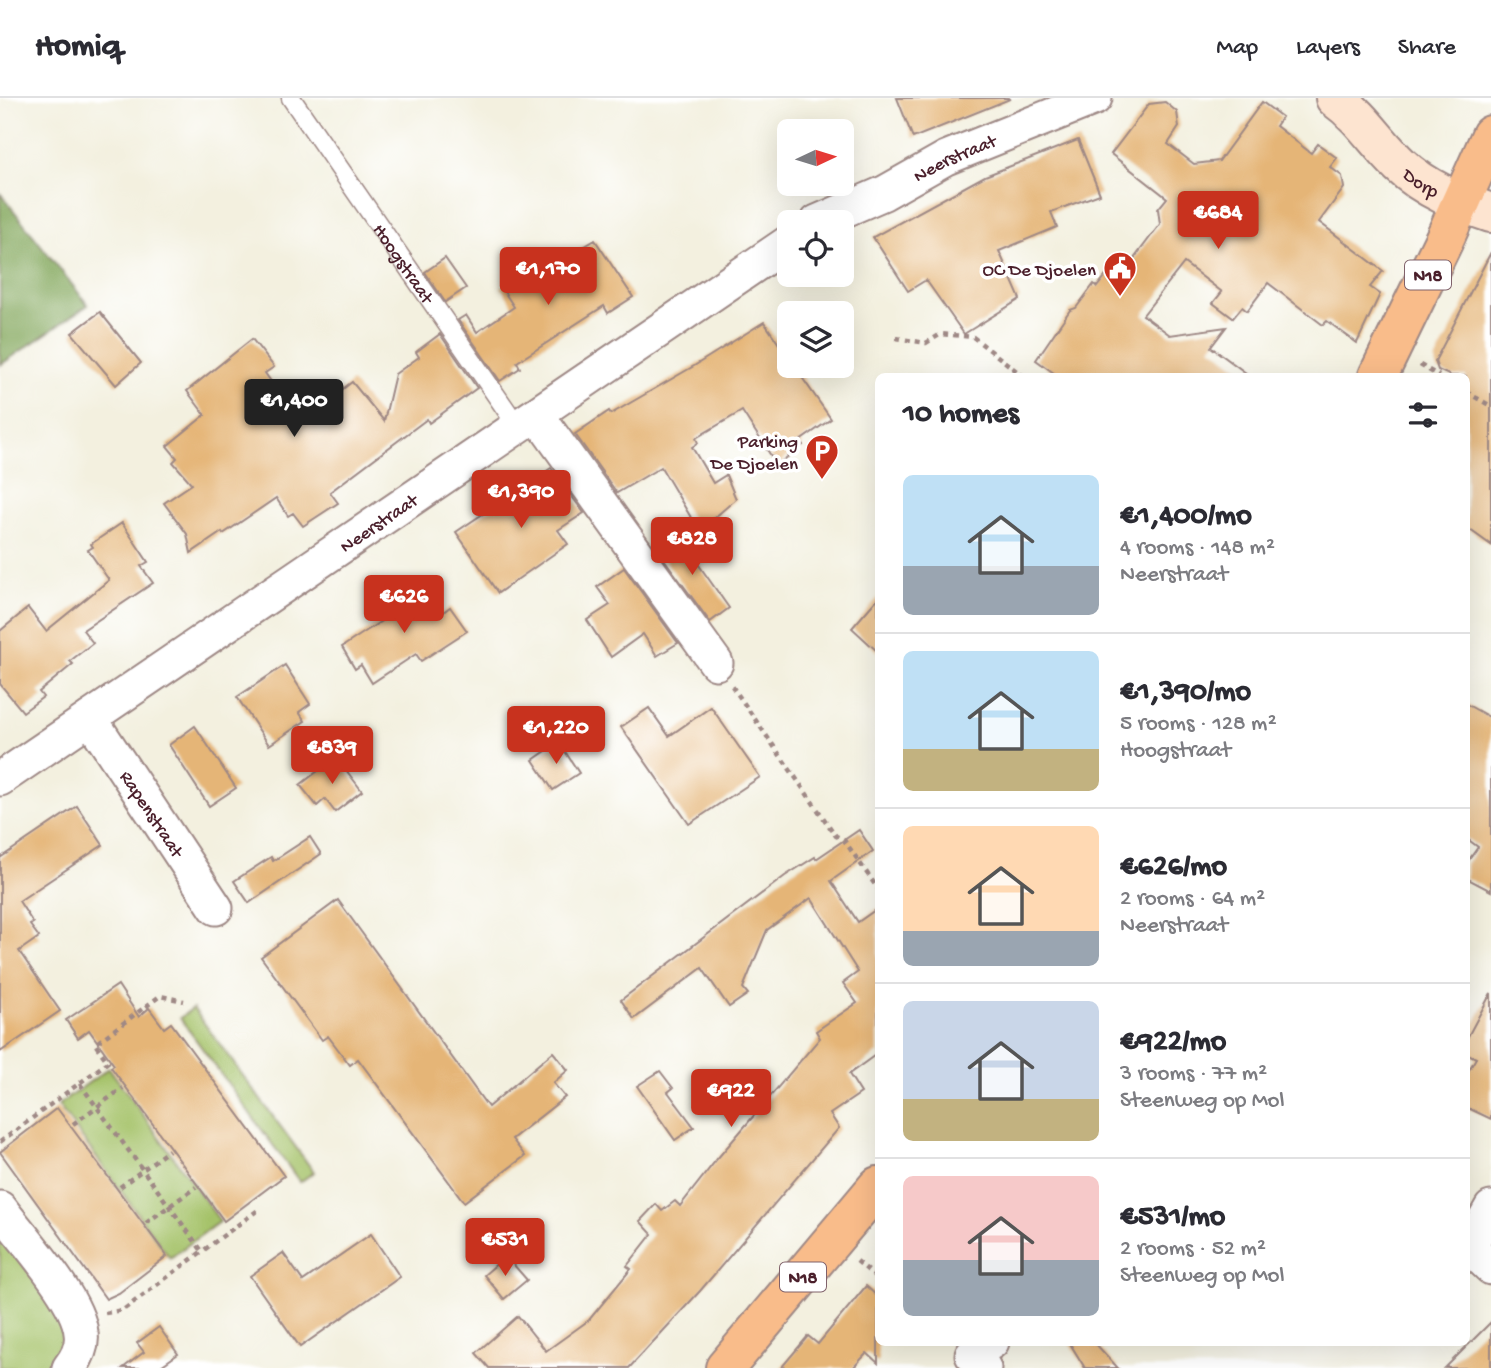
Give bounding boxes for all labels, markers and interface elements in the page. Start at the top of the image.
text: Homiq [35,29,121,67]
text: Map [1216,34,1258,63]
text: Layers [1296,34,1360,63]
text: Share [1398,34,1456,63]
north arrow [777,119,854,196]
map controls [777,119,854,378]
street label: Neerstraat [910,130,1002,189]
street label: Dorp [1395,163,1442,205]
pin: €684 [1177,192,1259,251]
text: €684 [1194,200,1242,227]
button: locate [777,210,854,287]
street label: Hoogstraat [366,220,439,311]
pin: €1,170 [491,248,605,307]
public building icon: OC De Djoelen [1101,249,1139,298]
text: €1,170 [516,256,580,283]
place label: OC De Djoelen [982,260,1096,283]
road number: N18 [1405,260,1451,290]
button: layers [777,301,854,378]
pin: €1,400 [237,380,351,439]
text: €1,400 [260,388,328,415]
icon: filters [1404,396,1442,434]
text: 10 homes [903,398,1019,433]
place label: Parking De Djoelen [709,432,798,477]
parking icon: Parking De Djoelen [803,432,841,481]
pin: €1,390 [464,470,578,530]
text: €1,390 [488,479,554,506]
street label: Neerstraat [336,489,425,559]
text: €1,400/mo [1120,500,1252,535]
icon: home [959,503,1043,587]
pin: €828 [651,518,733,577]
text: €828 [667,526,717,553]
text: 4 rooms · 148 m² [1120,535,1275,562]
text: Neerstraat [1120,562,1228,589]
pin: €626 [363,575,445,635]
text: €626 [380,584,428,611]
text: €1,390/mo [1120,676,1251,711]
icon: home [959,679,1043,763]
pin: €1,220 [499,706,613,766]
text: 5 rooms · 128 m² [1120,711,1277,738]
text: €1,220 [523,715,589,742]
pin: €839 [291,726,373,786]
text: €839 [307,735,357,762]
text: Hoogstraat [1120,738,1231,765]
street label: Rapenstraat [113,767,188,864]
text: €626/mo [1120,851,1227,886]
icon: home [959,854,1043,938]
text: 2 rooms · 64 m² [1120,886,1265,913]
text: Neerstraat [1120,913,1228,940]
text: €922/mo [1120,1026,1226,1061]
icon: home [959,1029,1043,1113]
text: 3 rooms · 77 m² [1120,1061,1267,1088]
pin: €922 [690,1070,772,1129]
text: €922 [707,1078,755,1105]
text: Steenweg op Mol [1120,1088,1285,1115]
text: €531/mo [1120,1201,1225,1236]
icon: home [959,1204,1043,1288]
pin: €531 [464,1218,546,1278]
text: €531 [481,1227,529,1254]
text: 2 rooms · 52 m² [1120,1236,1266,1263]
road number: N18 [780,1262,826,1292]
text: Steenweg op Mol [1120,1263,1285,1290]

